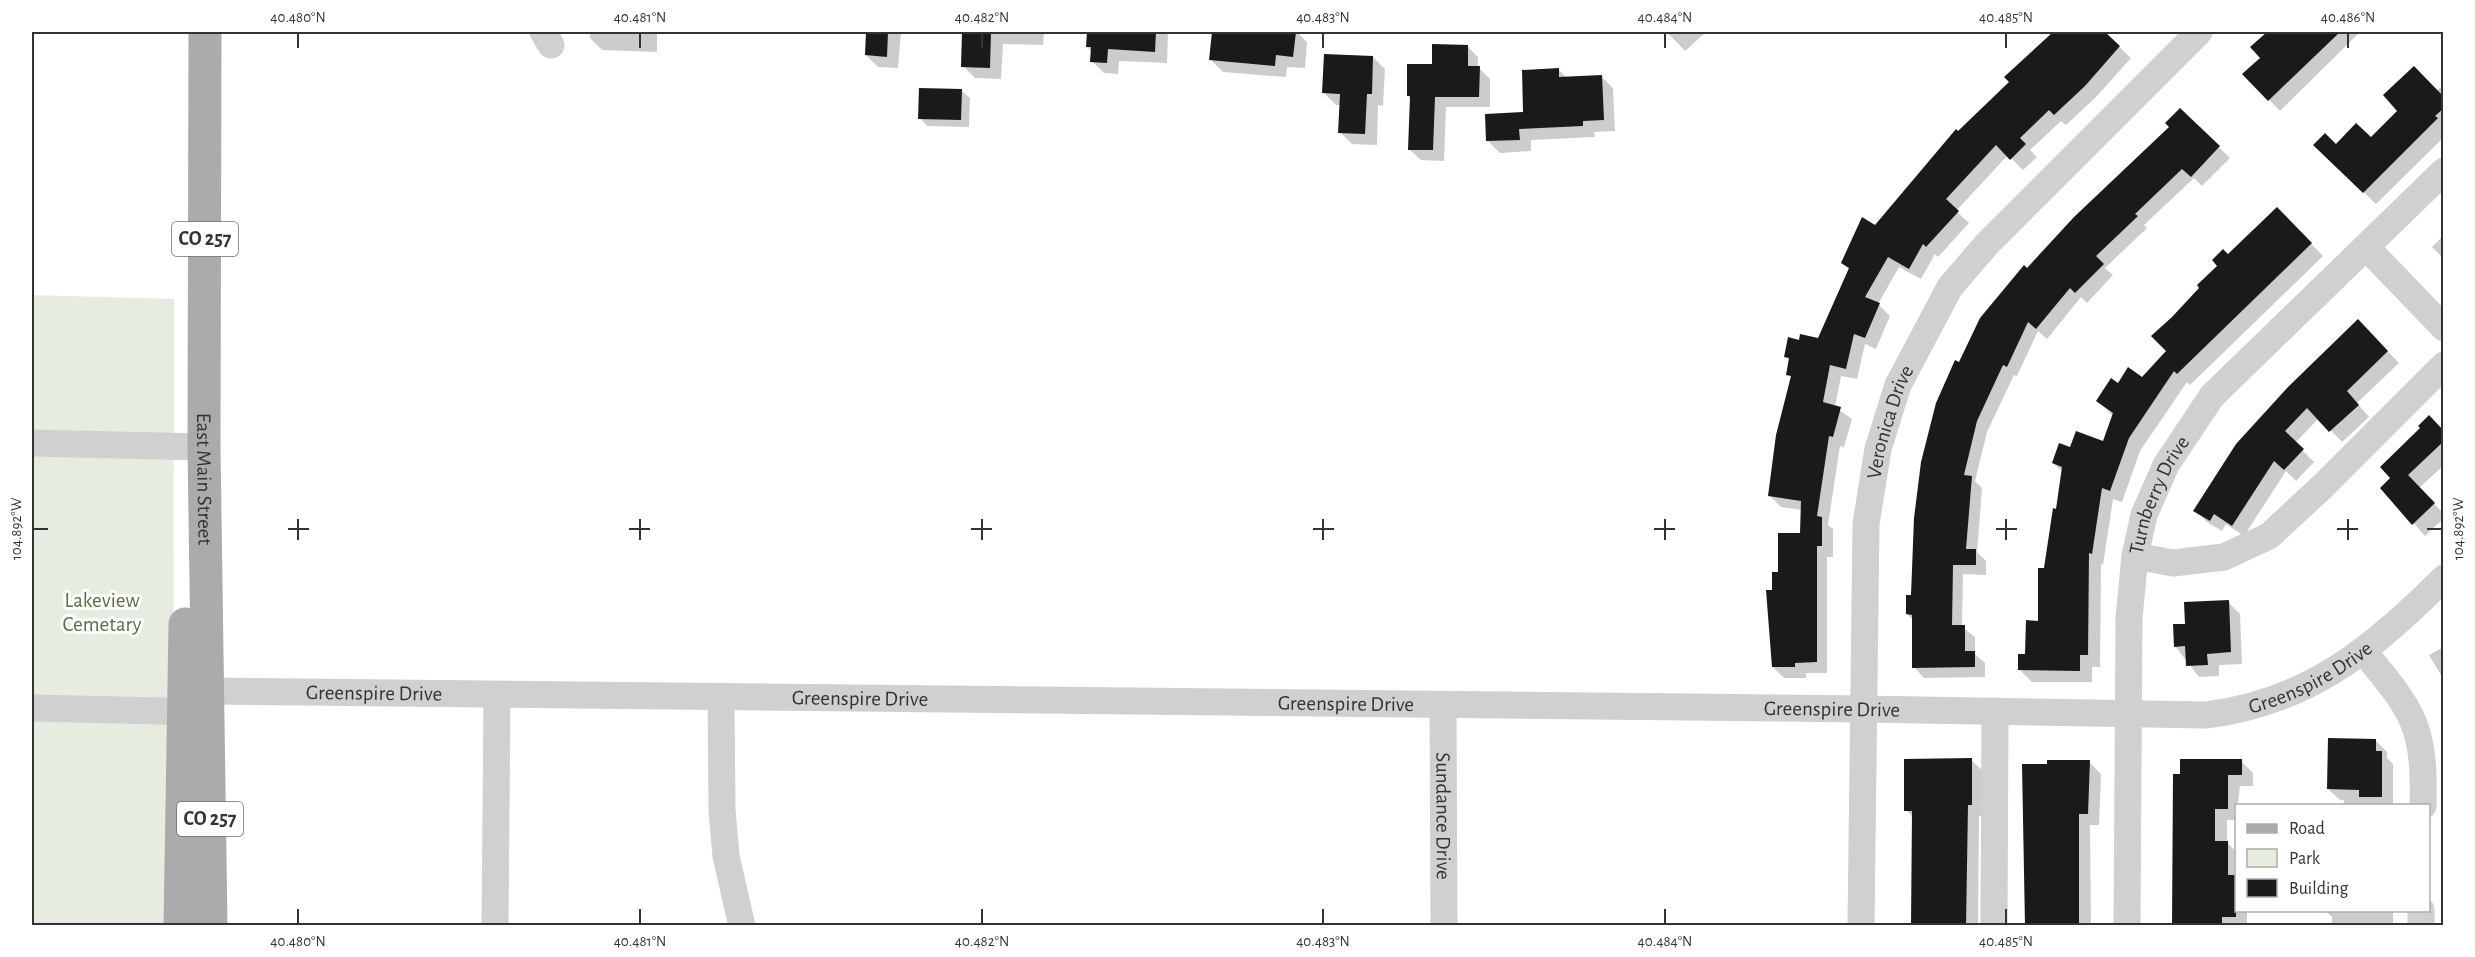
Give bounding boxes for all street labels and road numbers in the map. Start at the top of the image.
road number: CO 257 [172,222,238,256]
street label: Veronica Drive [1863,361,1917,480]
street label: East Main Street [193,413,216,546]
street label: Turnberry Drive [2125,432,2193,556]
street label: Greenspire Drive [2246,637,2376,717]
street label: Greenspire Drive [306,682,442,704]
street label: Greenspire Drive [792,687,928,709]
street label: Greenspire Drive [1278,692,1414,715]
street label: Greenspire Drive [1764,697,1900,720]
street label: Sundance Drive [1433,752,1454,880]
road number: CO 257 [177,802,243,836]

